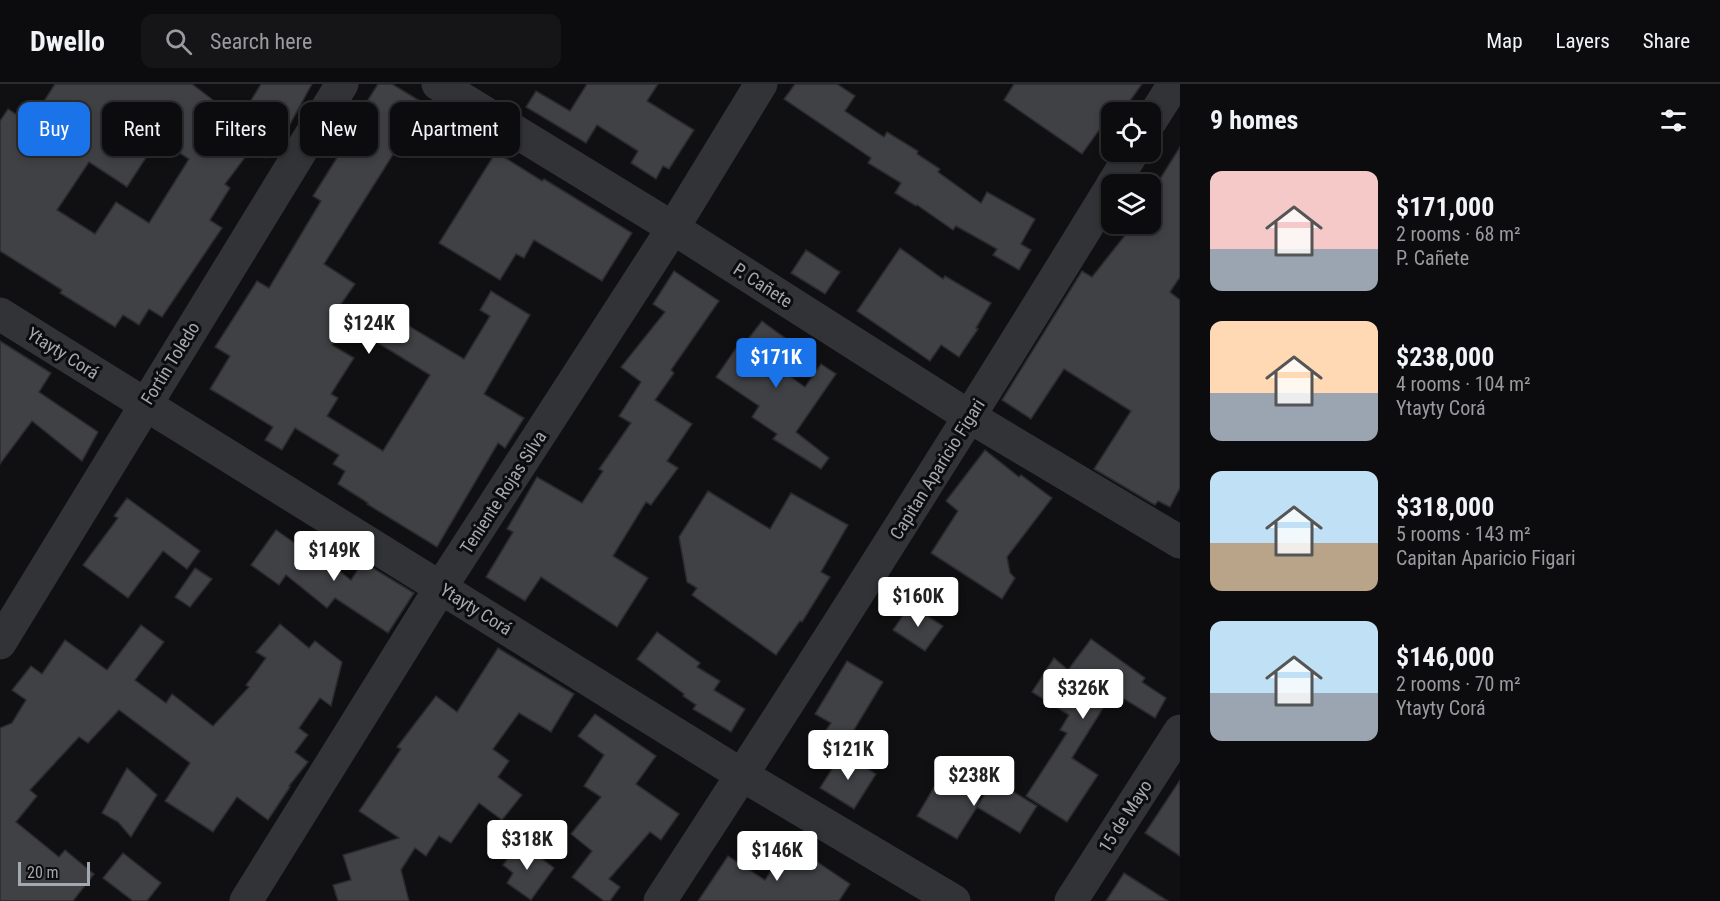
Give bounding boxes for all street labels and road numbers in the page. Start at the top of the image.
street label: P. Cañete [730,258,796,312]
street label: Fortín Toledo [136,318,204,408]
street label: Ytayty Corá [23,323,103,383]
street label: Capitan Aparicio Figari [885,395,989,543]
street label: Teniente Rojas Silva [455,427,551,557]
street label: Ytayty Corá [436,579,516,639]
street label: 15 de Mayo [1094,776,1156,856]

